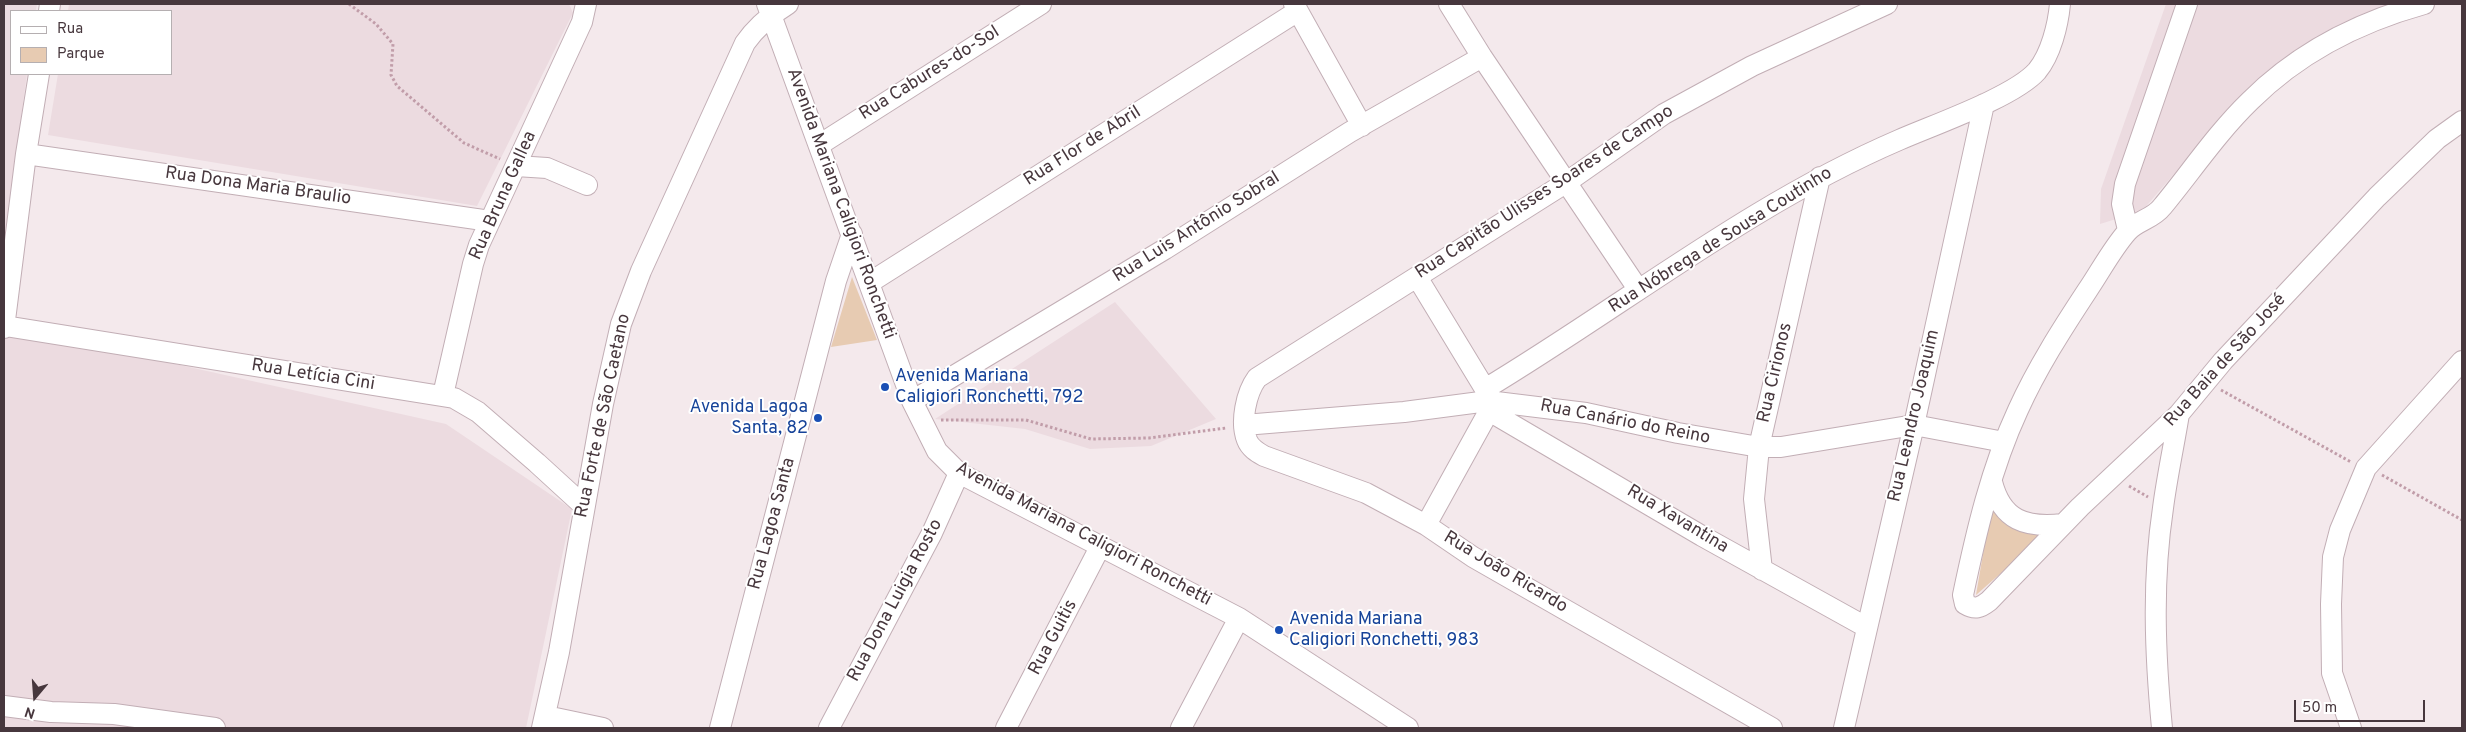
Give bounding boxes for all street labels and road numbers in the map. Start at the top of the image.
street label: Rua Cabures-do-Sol [856,22,1004,126]
street label: Avenida Mariana Caligiori Ronchetti [781,66,899,342]
street label: Rua Capitão Ulisses Soares de Campo [1412,101,1678,285]
street label: Rua Flor de Abril [1020,102,1146,192]
street label: Rua Bruna Gallea [466,128,542,264]
street label: Rua Dona Maria Braulio [163,163,353,211]
street label: Rua Nóbrega de Sousa Coutinho [1605,163,1837,319]
street label: Rua Luis Antônio Sobral [1110,168,1284,288]
street label: Rua Baia de São José [2161,290,2291,432]
street label: Rua Forte de São Caetano [572,312,636,520]
street label: Rua Cirionos [1754,321,1798,425]
street label: Rua Leandro Joaquim [1885,328,1945,504]
street label: Rua Letícia Cini [250,356,376,396]
street label: Rua Canário do Reino [1538,396,1712,450]
street label: Rua Lagoa Santa [745,456,801,592]
street label: Avenida Mariana Caligiori Ronchetti [951,458,1215,612]
street label: Rua Xavantina [1622,481,1732,559]
street label: Rua Dona Luigia Rosto [844,516,948,686]
street label: Rua João Ricardo [1439,527,1571,619]
street label: Rua Guitis [1025,597,1083,679]

